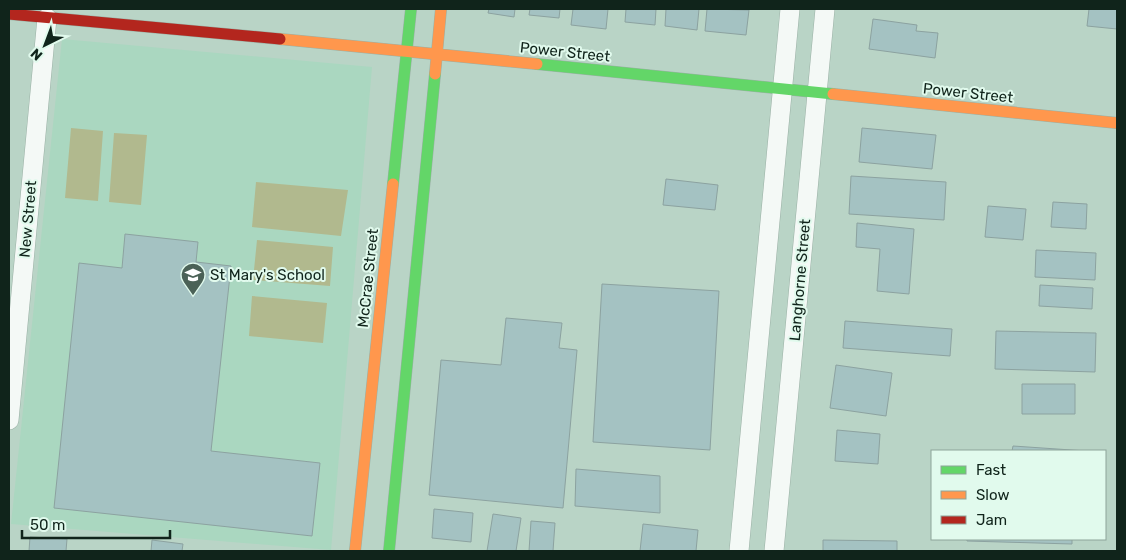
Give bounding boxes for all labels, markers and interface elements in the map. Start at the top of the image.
north arrow [20,20,70,70]
street label: Power Street [519,38,611,66]
text: N [27,45,46,64]
street label: Power Street [922,79,1014,107]
street label: New Street [16,180,40,258]
street label: Langhorne Street [786,218,814,342]
street label: McCrae Street [354,227,382,328]
school or university icon: St Mary's School [180,262,206,296]
place label: St Mary's School [210,266,325,284]
legend [931,450,1106,540]
text: Fast [976,461,1006,479]
text: Slow [976,486,1009,504]
scale bar [22,508,170,540]
text: Jam [976,511,1007,529]
text: 50 m [30,516,65,534]

